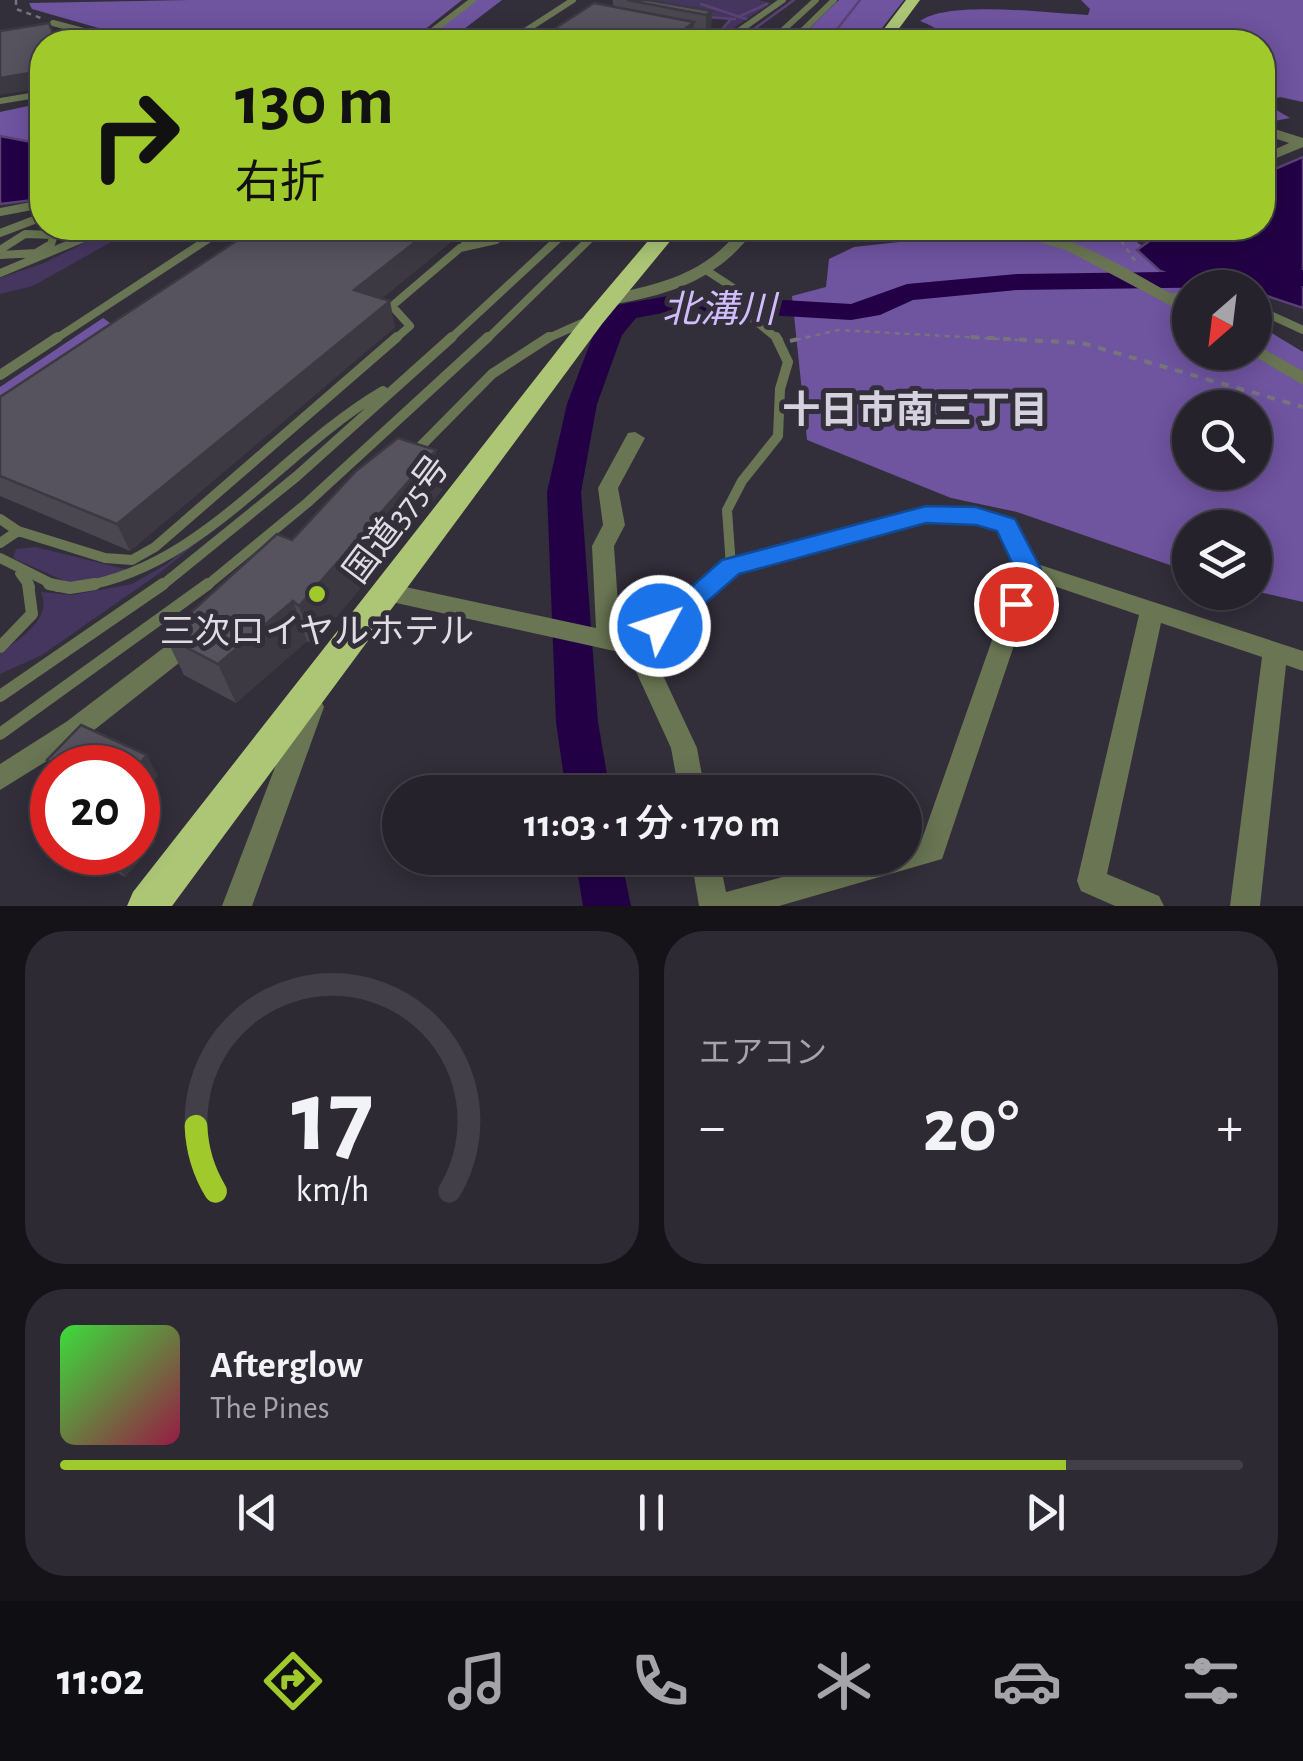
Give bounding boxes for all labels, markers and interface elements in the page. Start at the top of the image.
text: 130 m [235,67,394,137]
icon: right [70,70,200,200]
text: 右折 [235,161,325,206]
north arrow [1172,270,1272,370]
map controls [1172,270,1272,610]
water label: 北溝川 [662,290,780,330]
district label: 十日市南三丁目 [782,390,1048,431]
button: search [1172,390,1272,490]
street label: 国道375号 [337,449,456,590]
button: layers [1172,510,1272,610]
pin [974,562,1059,647]
position arrow [608,574,712,678]
icon: arrive [989,577,1044,632]
marker: 三次ロイヤルホテル [306,583,328,605]
place label: 三次ロイヤルホテル [160,613,474,650]
speed limit sign: 20 [30,745,160,875]
text: 11:03 · 1 分 · 170 m [524,806,780,844]
text: エアコン [699,1037,827,1069]
text: 17 [291,1066,373,1170]
text: 20° [923,1090,1019,1165]
text: − [699,1100,725,1155]
text: + [1217,1100,1243,1155]
text: km/h [295,1172,369,1208]
text: Afterglow [210,1347,363,1385]
text: The Pines [210,1392,330,1424]
icon: previous [230,1485,285,1540]
icon: pause [624,1485,679,1540]
icon: next [1018,1485,1073,1540]
icon: directions [258,1646,328,1716]
icon: music [442,1646,512,1716]
icon: phone [625,1646,695,1716]
icon: climate [809,1646,879,1716]
icon: car [992,1646,1062,1716]
icon: filters [1176,1646,1246,1716]
text: 11:02 [57,1658,144,1703]

